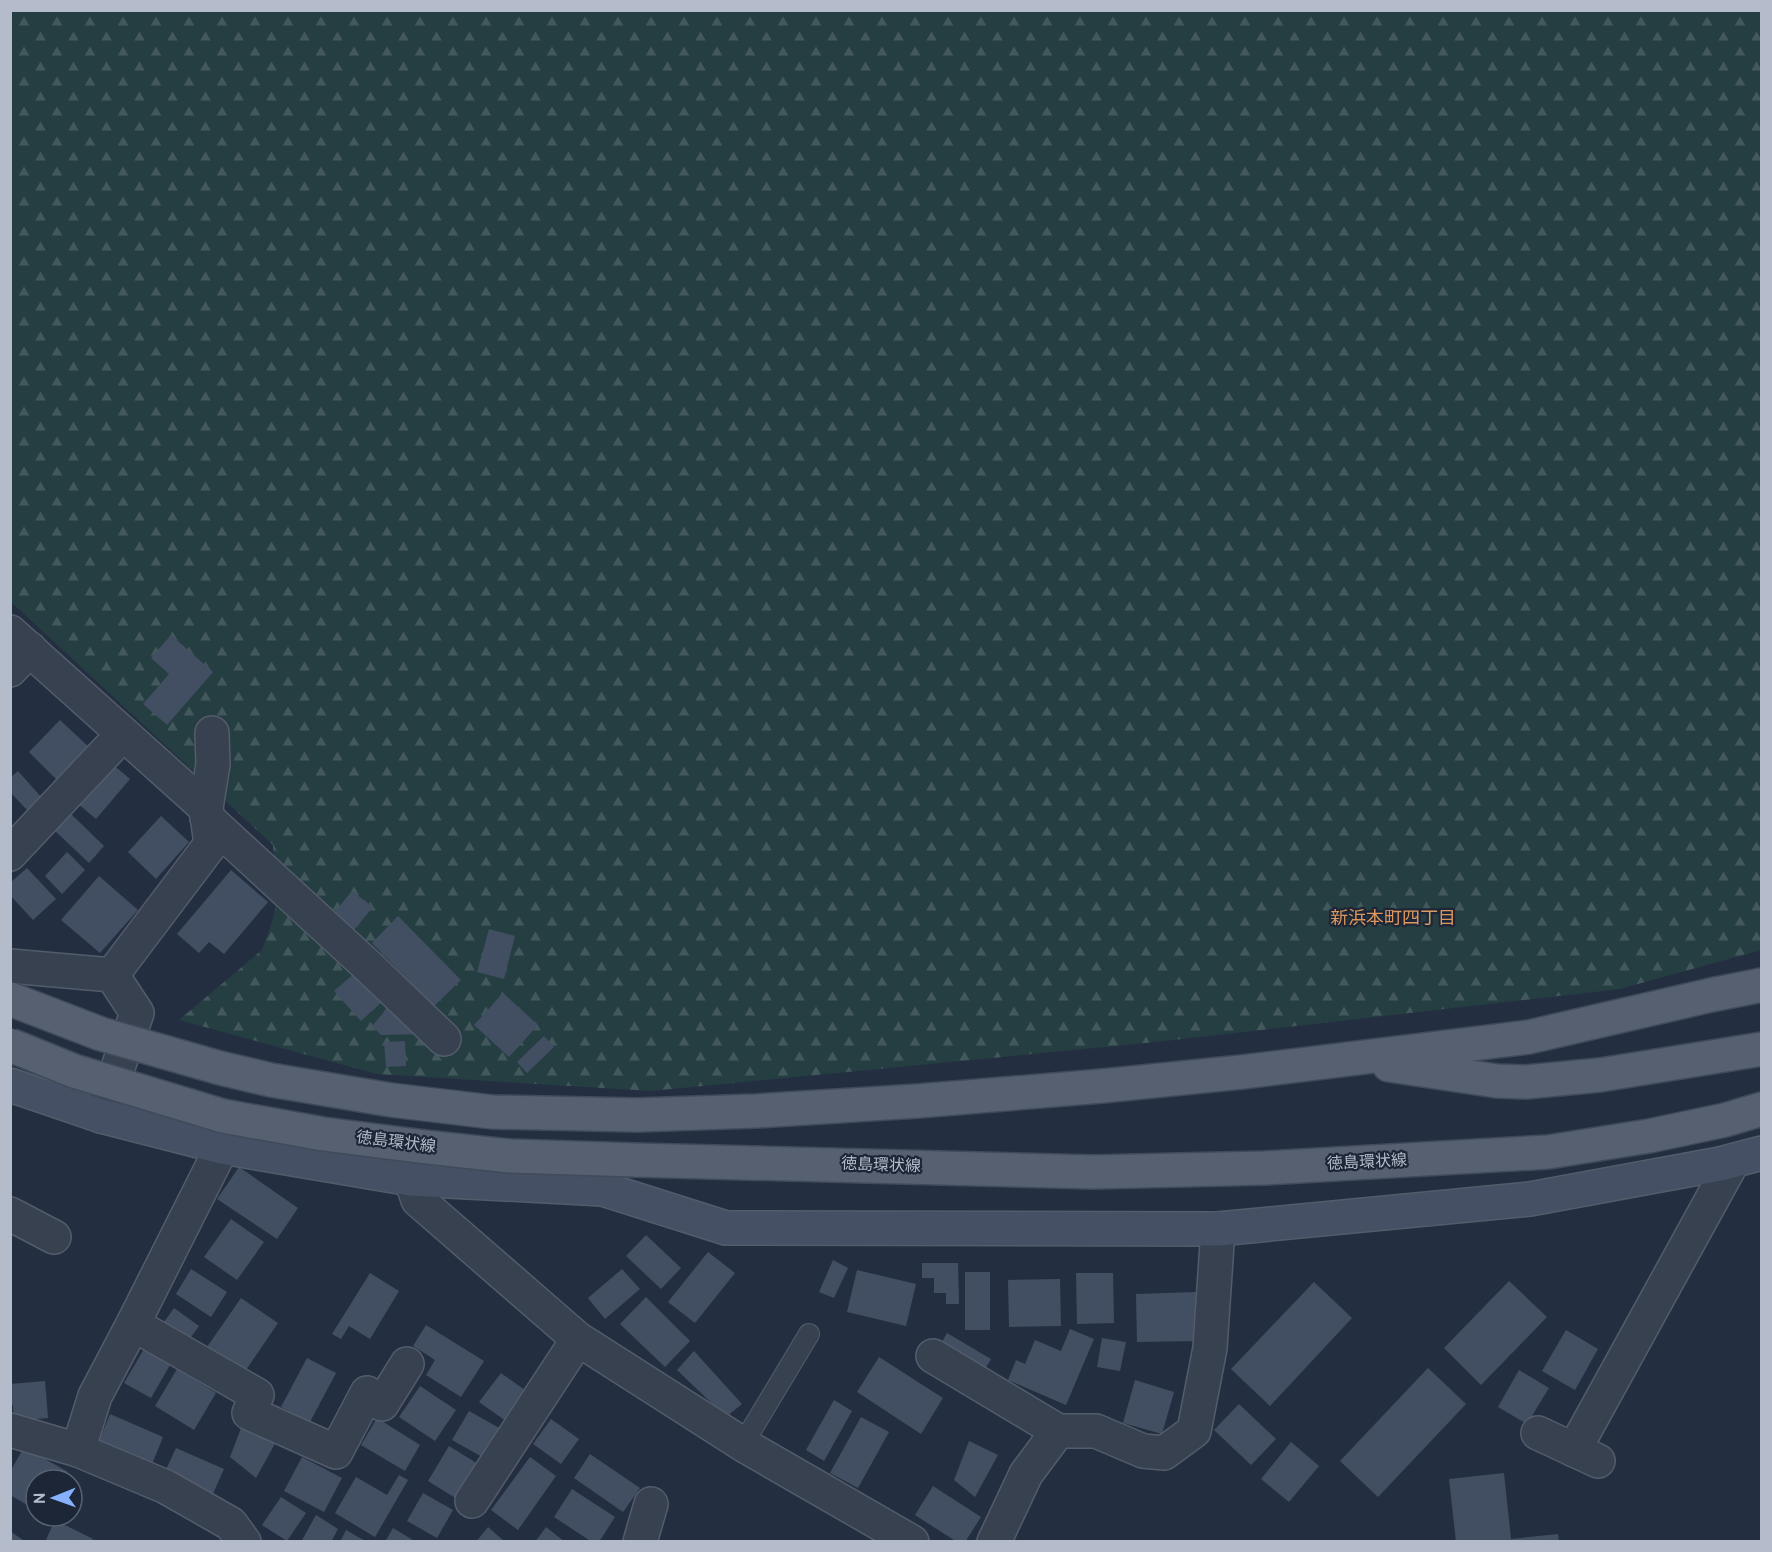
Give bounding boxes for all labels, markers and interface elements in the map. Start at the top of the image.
district label: 新浜本町四丁目 [1330,908,1456,931]
street label: 徳島環状線 [355,1128,437,1158]
street label: 徳島環状線 [1327,1151,1407,1175]
street label: 徳島環状線 [841,1155,921,1177]
north arrow [24,1468,84,1528]
text: N [31,1492,51,1504]

